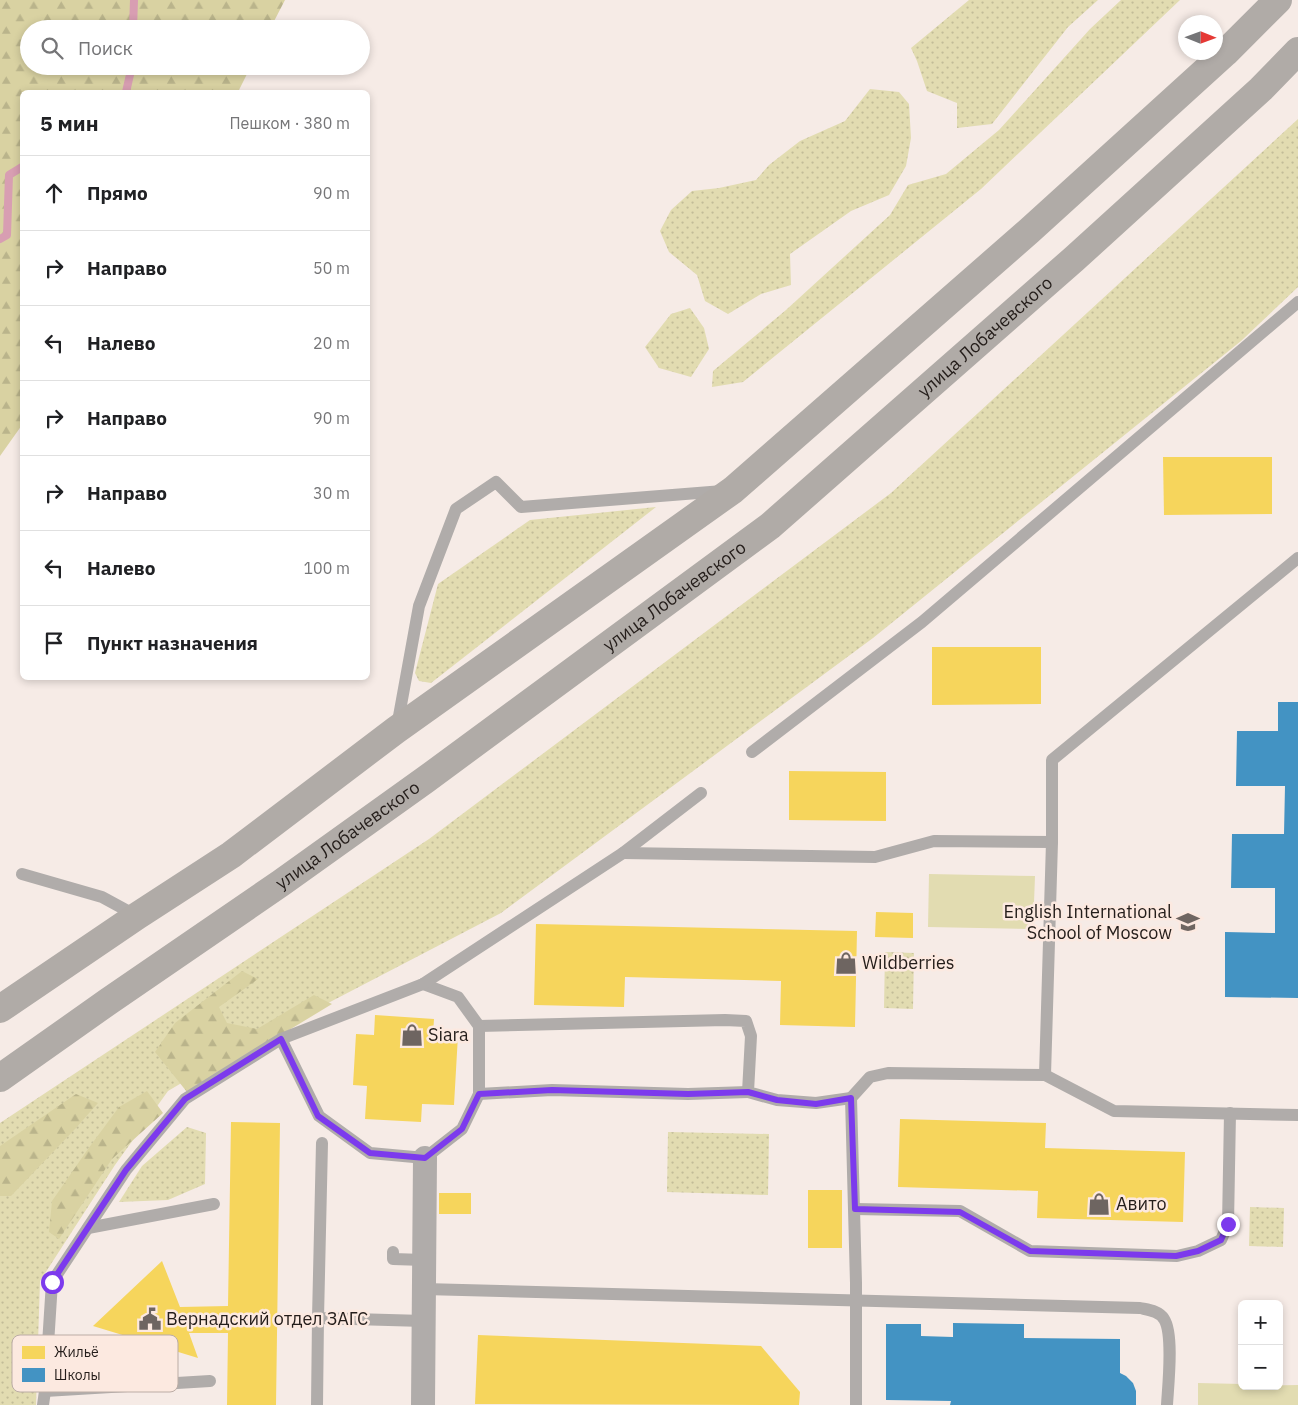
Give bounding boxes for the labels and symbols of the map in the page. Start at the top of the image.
north arrow [1178,15,1223,60]
street label: улица Лобачевского [913,271,1057,402]
street label: улица Лобачевского [598,536,750,656]
street label: улица Лобачевского [271,775,424,894]
place label: English International School of Moscow [1004,900,1172,944]
school or university icon: English International School of Moscow [1175,909,1201,935]
shop icon: Wildberries [833,950,859,976]
place label: Wildberries [862,951,955,974]
shop icon: Siara [399,1022,425,1048]
place label: Siara [428,1023,469,1046]
shop icon: Авито [1086,1191,1112,1217]
place label: Авито [1116,1192,1167,1215]
route end [1217,1213,1240,1236]
route start [41,1271,64,1294]
public building icon: Вернадский отдел ЗАГС [137,1306,163,1332]
place label: Вернадский отдел ЗАГС [166,1307,368,1330]
legend [12,1335,178,1392]
text: Жильё [54,1343,99,1361]
text: Школы [54,1366,101,1384]

